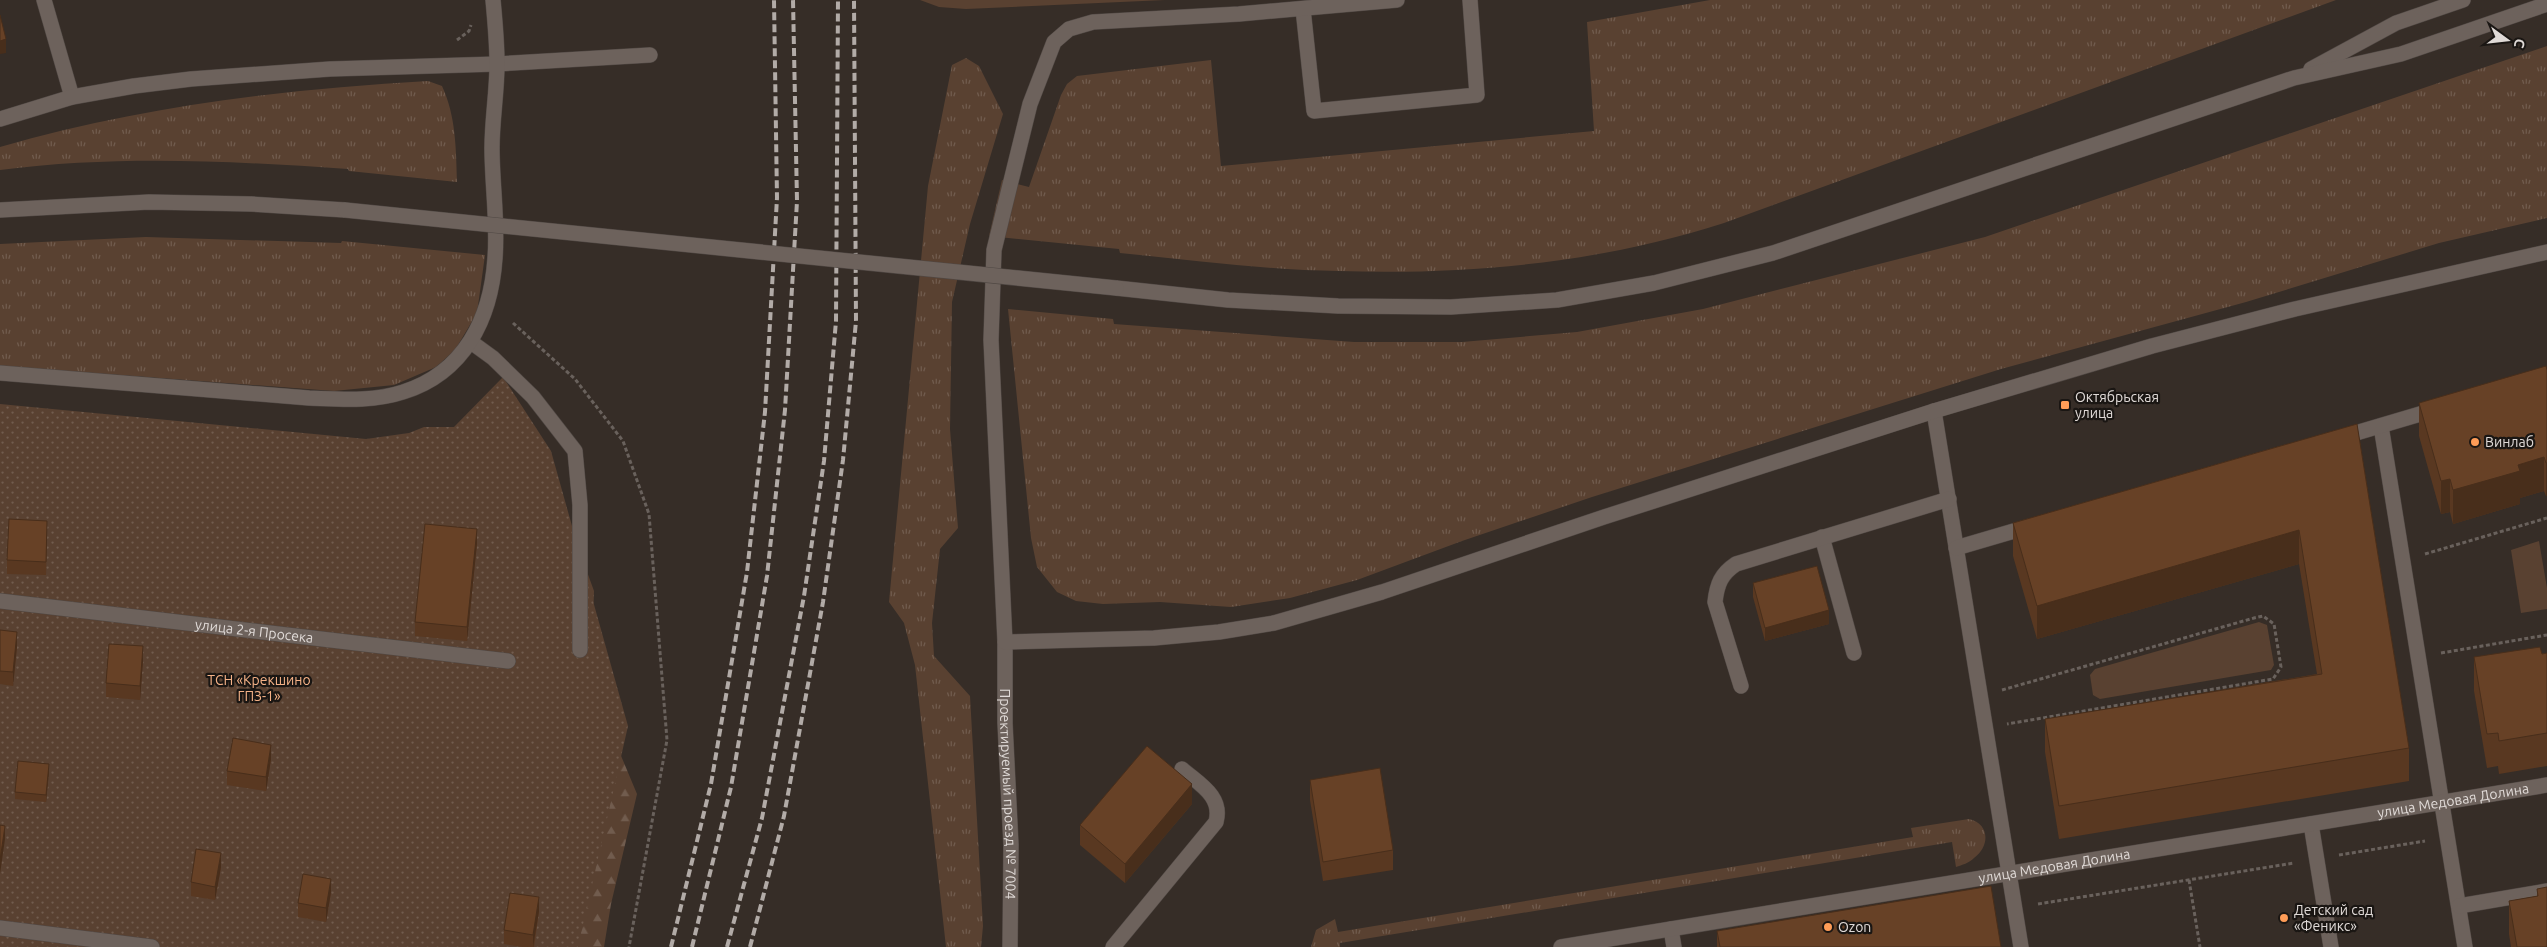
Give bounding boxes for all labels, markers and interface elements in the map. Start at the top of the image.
north arrow [2482,15,2532,65]
text: С [2511,37,2528,50]
place label: Октябрьская улица [2075,389,2159,421]
marker: Октябрьская улица [2059,399,2071,411]
place label: Винлаб [2485,434,2534,450]
marker: Винлаб [2469,436,2481,448]
street label: улица 2-я Просека [194,616,314,646]
park label: ТСН «Крекшино ГПЗ-1» [207,672,311,704]
street label: Проектируемый проезд № 7004 [997,689,1019,900]
street label: улица Медовая Долина [2376,780,2530,821]
street label: улица Медовая Долина [1977,846,2131,886]
place label: Детский сад «Феникс» [2294,902,2373,934]
marker: Детский сад «Феникс» [2278,912,2290,924]
place label: Ozon [1838,919,1871,935]
marker: Ozon [1822,921,1834,933]

